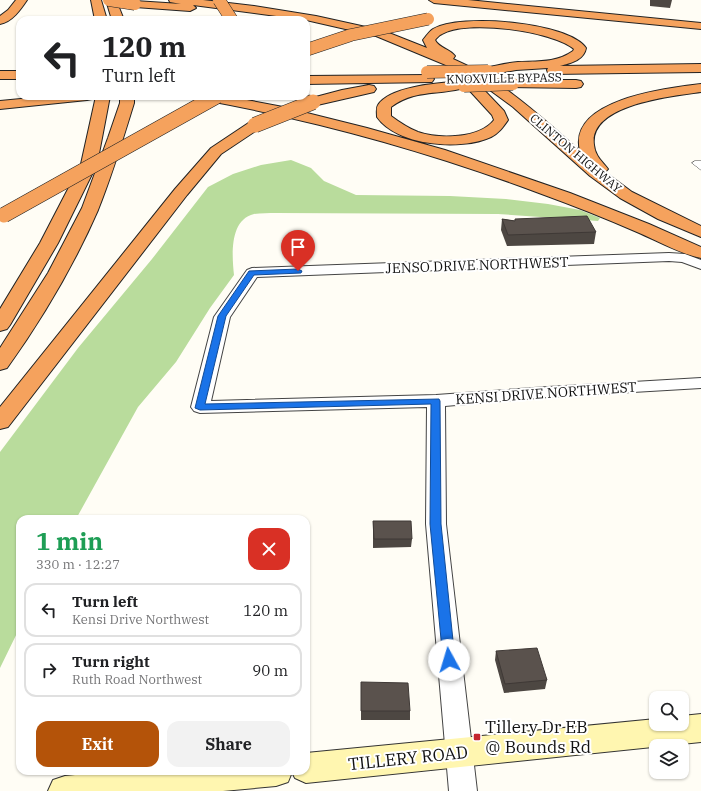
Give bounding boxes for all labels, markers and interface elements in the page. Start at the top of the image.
text: 120 m [102,28,186,65]
icon: left [36,32,88,84]
text: Turn left [102,64,176,87]
street label: KNOXVILLE BYPASS [446,69,562,87]
street label: CLINTON HIGHWAY [527,110,625,196]
pin [281,230,315,271]
icon: arrive [287,236,309,258]
street label: JENSO DRIVE NORTHWEST [385,253,569,277]
street label: KENSI DRIVE NORTHWEST [455,378,637,408]
text: 1 min [36,525,103,557]
button: close [248,528,290,570]
text: 330 m · 12:27 [36,556,120,573]
text: Turn left [72,592,138,611]
icon: left [38,599,60,621]
text: 120 m [243,601,288,620]
text: Kensi Drive Northwest [72,611,209,628]
position arrow [428,639,470,681]
text: Turn right [72,652,150,671]
icon: right [38,659,60,681]
text: 90 m [252,661,288,680]
text: Ruth Road Northwest [72,671,202,688]
map controls [649,691,689,779]
button: search [649,691,689,731]
place label: Tillery Dr EB @ Bounds Rd [485,716,591,758]
button: Exit [36,721,159,767]
button: Share [167,721,290,767]
marker: Tillery Dr EB @ Bounds Rd [472,732,482,742]
button: layers [649,739,689,779]
street label: TILLERY ROAD [347,741,469,775]

